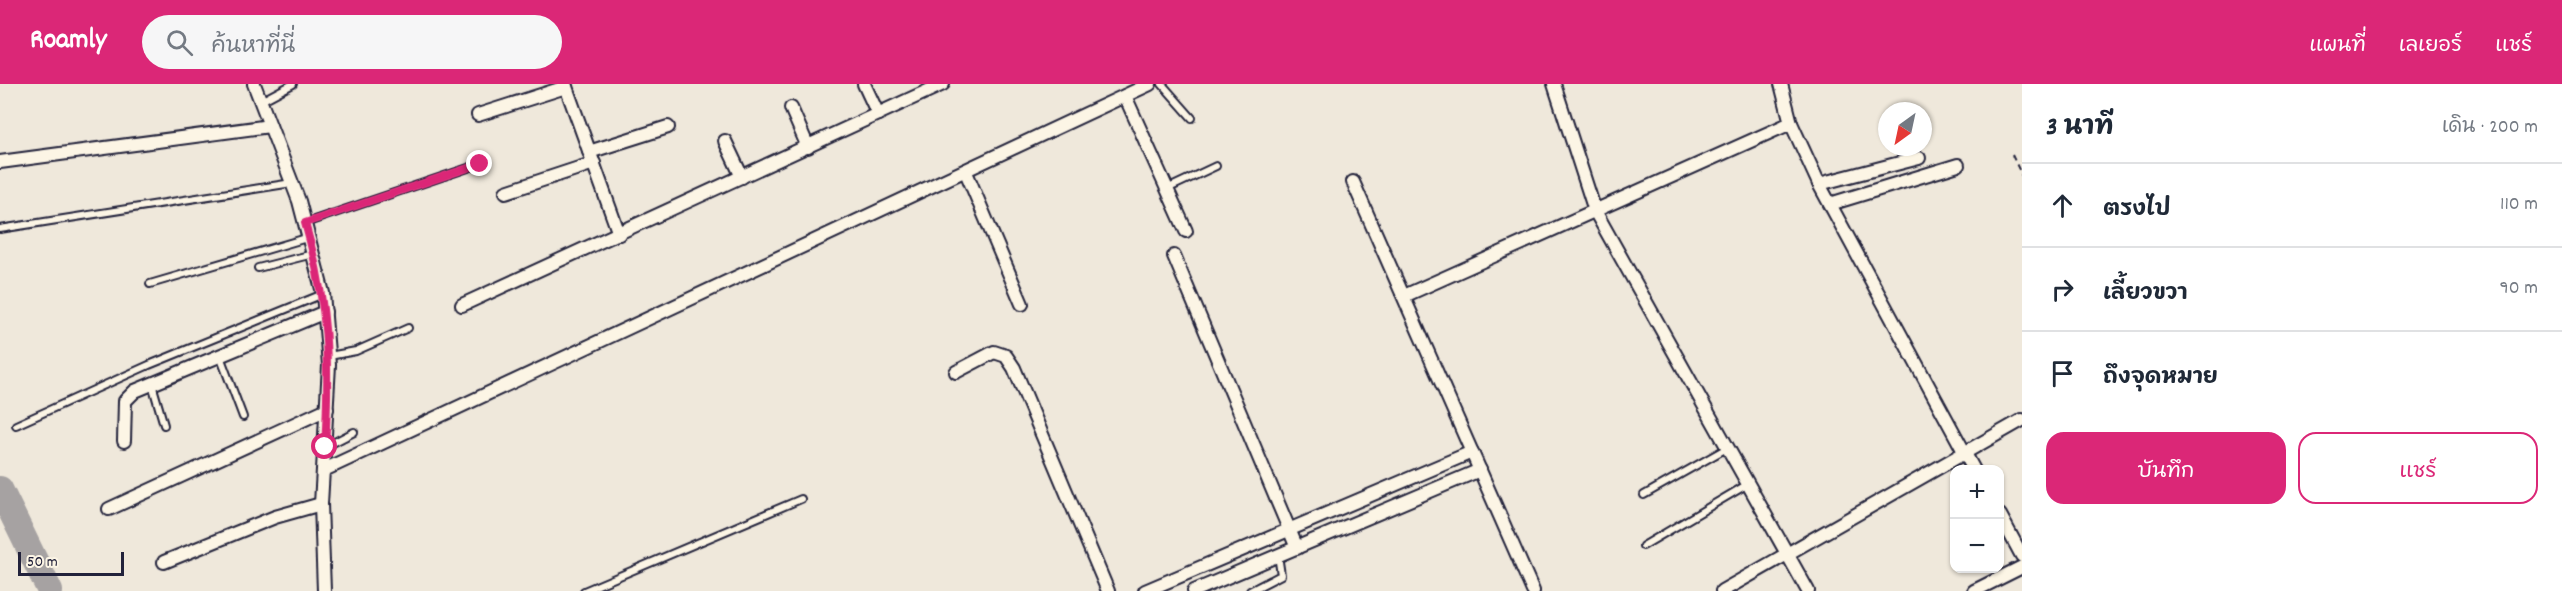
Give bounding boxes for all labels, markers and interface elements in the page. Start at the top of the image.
search box [142,15,562,69]
text: Roamly [30,22,106,62]
icon: search [163,26,196,59]
text: ค้นหาที่นี่ [211,32,295,63]
text: แผนที่ [2309,32,2366,62]
text: เลเยอร์ [2399,32,2462,62]
text: แชร์ [2495,32,2532,62]
north arrow [1878,102,1932,156]
text: 3 นาที [2046,110,2114,147]
text: เดิน · 200 m [2442,114,2538,142]
route end [466,150,492,176]
icon: ahead [2046,189,2079,222]
text: 110 m [2500,191,2538,219]
text: ตรงไป [2103,195,2171,226]
icon: right [2046,273,2079,306]
text: 90 m [2500,275,2538,303]
text: เลี้ยวขวา [2103,279,2187,310]
icon: arrive [2046,357,2079,390]
text: ถึงจุดหมาย [2103,363,2218,394]
button: บันทึก [2046,432,2286,504]
button: แชร์ [2298,432,2538,504]
route start [311,433,337,459]
map controls [1950,465,2004,573]
button: + [1950,465,2004,519]
button: − [1950,519,2004,573]
scale bar [18,549,124,576]
text: 50 m [27,551,58,574]

